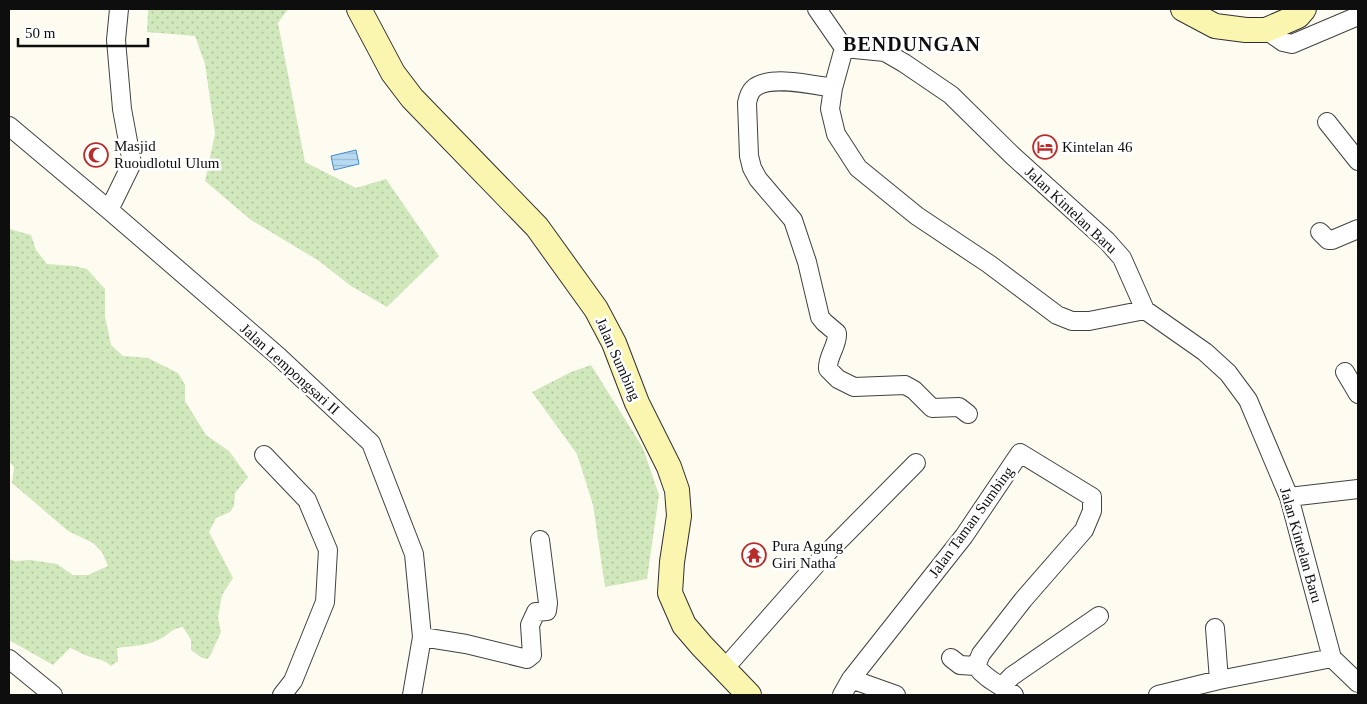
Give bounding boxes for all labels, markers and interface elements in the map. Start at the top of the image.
scale bar [18,15,148,47]
text: 50 m [25,25,56,41]
district label: BENDUNGAN [843,33,981,55]
hotel icon: Kintelan 46 [1032,134,1058,160]
place label: Masjid Ruoudlotul Ulum [114,138,220,171]
place label: Kintelan 46 [1062,139,1133,155]
mosque icon: Masjid Ruoudlotul Ulum [83,142,109,168]
street label: Jalan Kintelan Baru [1022,164,1120,257]
street label: Jalan Sumbing [593,315,644,403]
street label: Jalan Lempongsari II [237,320,343,418]
street label: Jalan Taman Sumbing [925,463,1017,580]
street label: Jalan Kintelan Baru [1277,486,1325,605]
place label: Pura Agung Giri Natha [772,538,844,571]
temple icon: Pura Agung Giri Natha [741,542,767,568]

